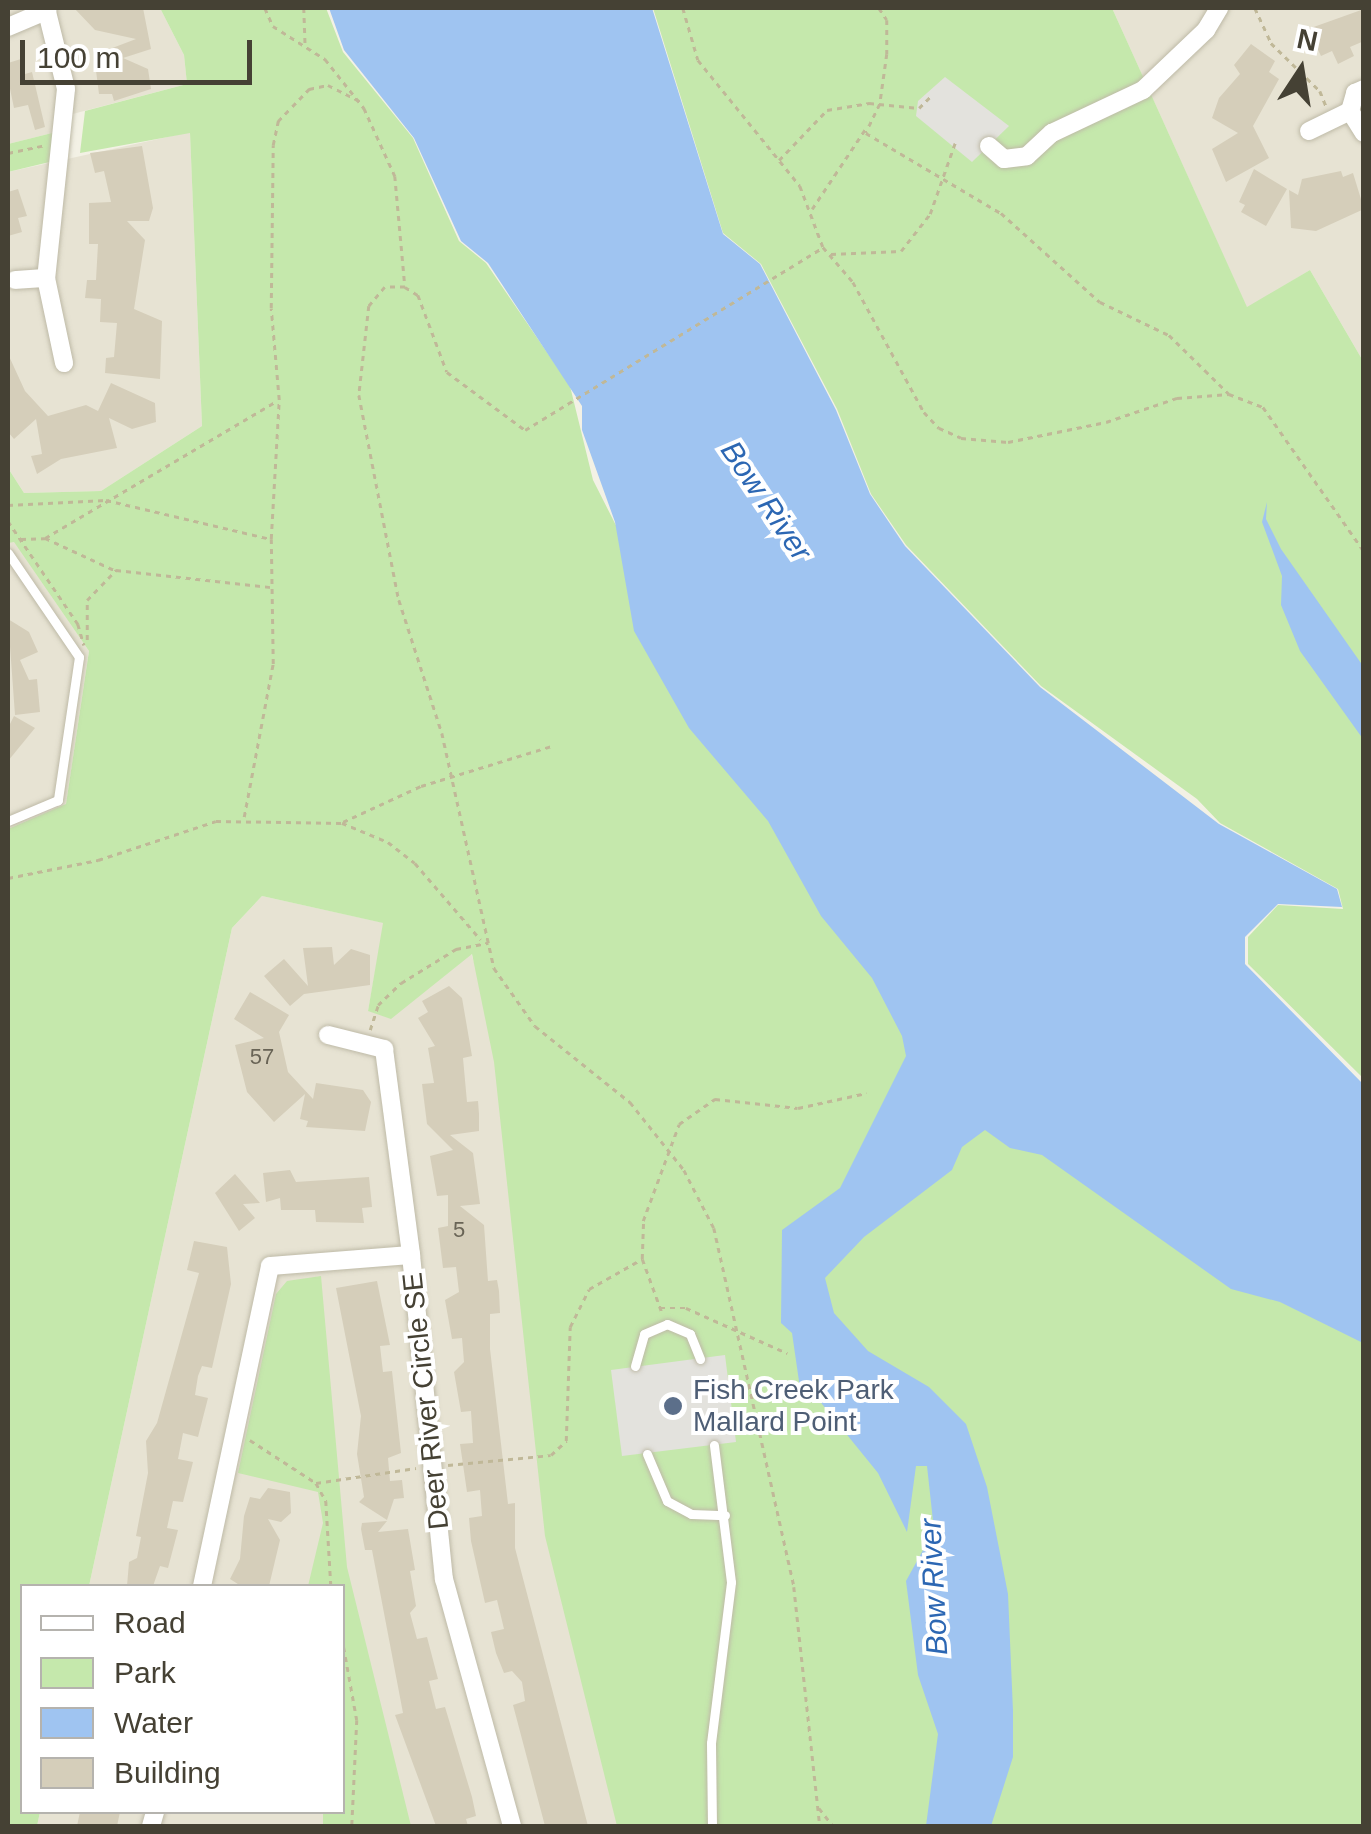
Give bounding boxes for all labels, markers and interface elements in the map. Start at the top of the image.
scale bar [25,20,258,82]
north arrow [1251,20,1351,120]
text: N [1294,23,1320,57]
text: 100 m [37,41,120,74]
water label: Bow River [713,434,819,568]
house number: 57 [250,1044,274,1070]
house number: 5 [453,1217,465,1243]
street label: Deer River Circle SE [396,1271,456,1531]
place label: Fish Creek Park Mallard Point [693,1373,894,1439]
marker: Fish Creek Park Mallard Point [662,1395,684,1417]
water label: Bow River [912,1518,956,1656]
legend [20,1584,345,1814]
text: Road [114,1606,186,1639]
text: Park [114,1656,176,1689]
text: Water [114,1706,193,1739]
text: Building [114,1756,221,1789]

